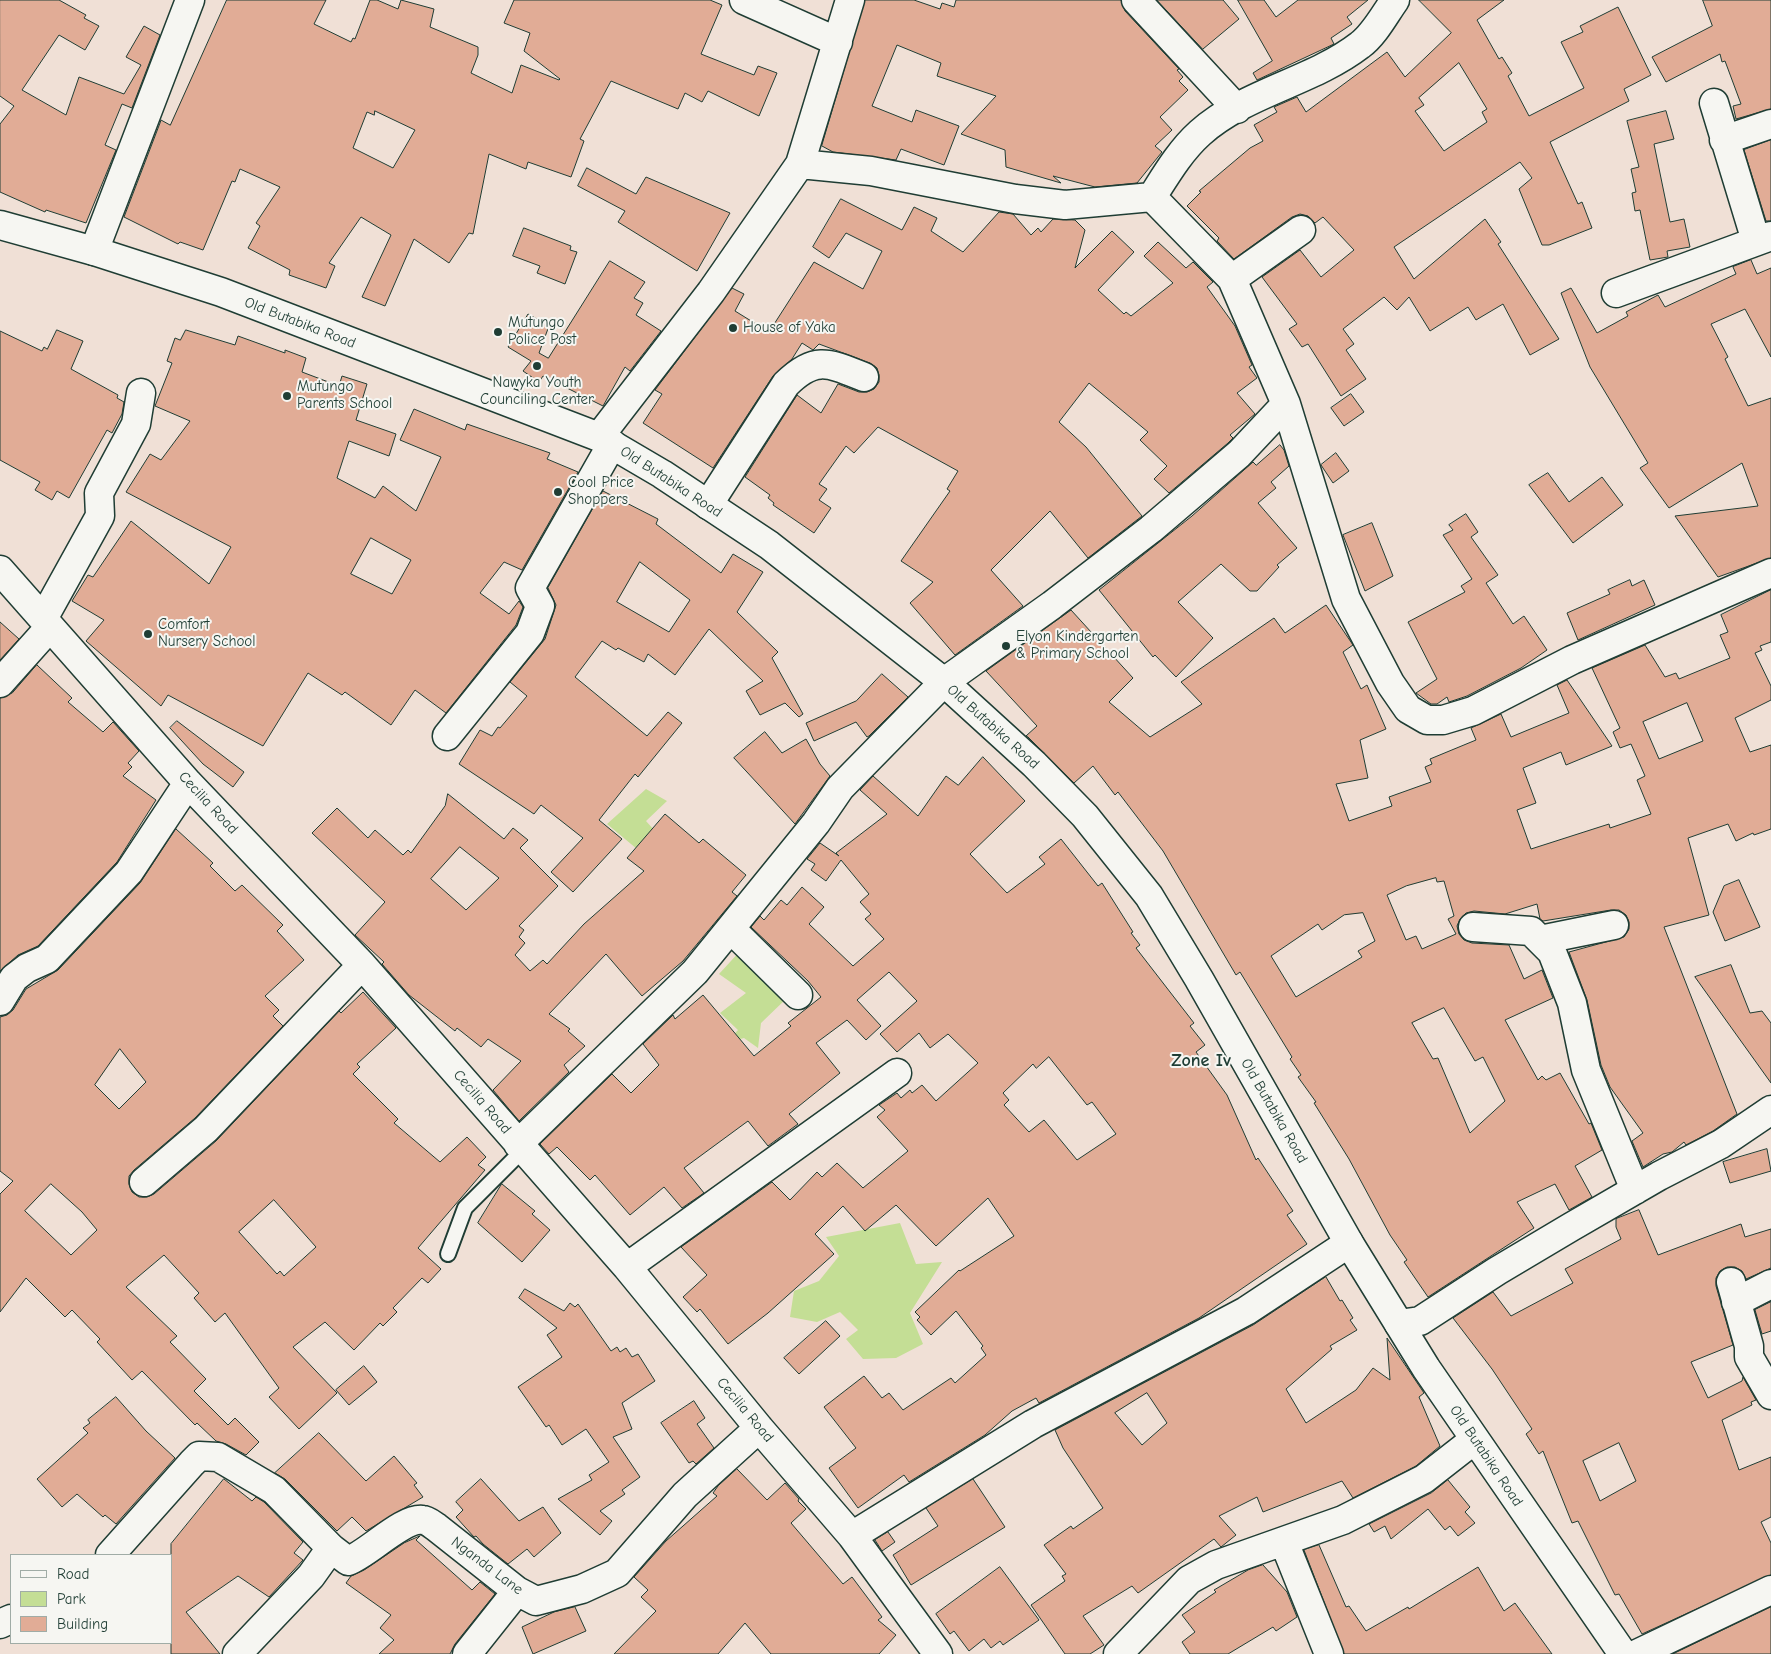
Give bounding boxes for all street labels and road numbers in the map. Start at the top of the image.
street label: Old Butabika Road [242,293,358,353]
street label: Old Butabika Road [617,442,725,522]
street label: Old Butabika Road [943,681,1043,773]
street label: Cecilia Road [174,768,242,838]
street label: Old Butabika Road [1237,1055,1311,1167]
street label: Cecilia Road [449,1066,515,1138]
street label: Cecilia Road [713,1374,777,1446]
street label: Old Butabika Road [1446,1402,1526,1510]
street label: Nganda Lane [448,1533,526,1599]

